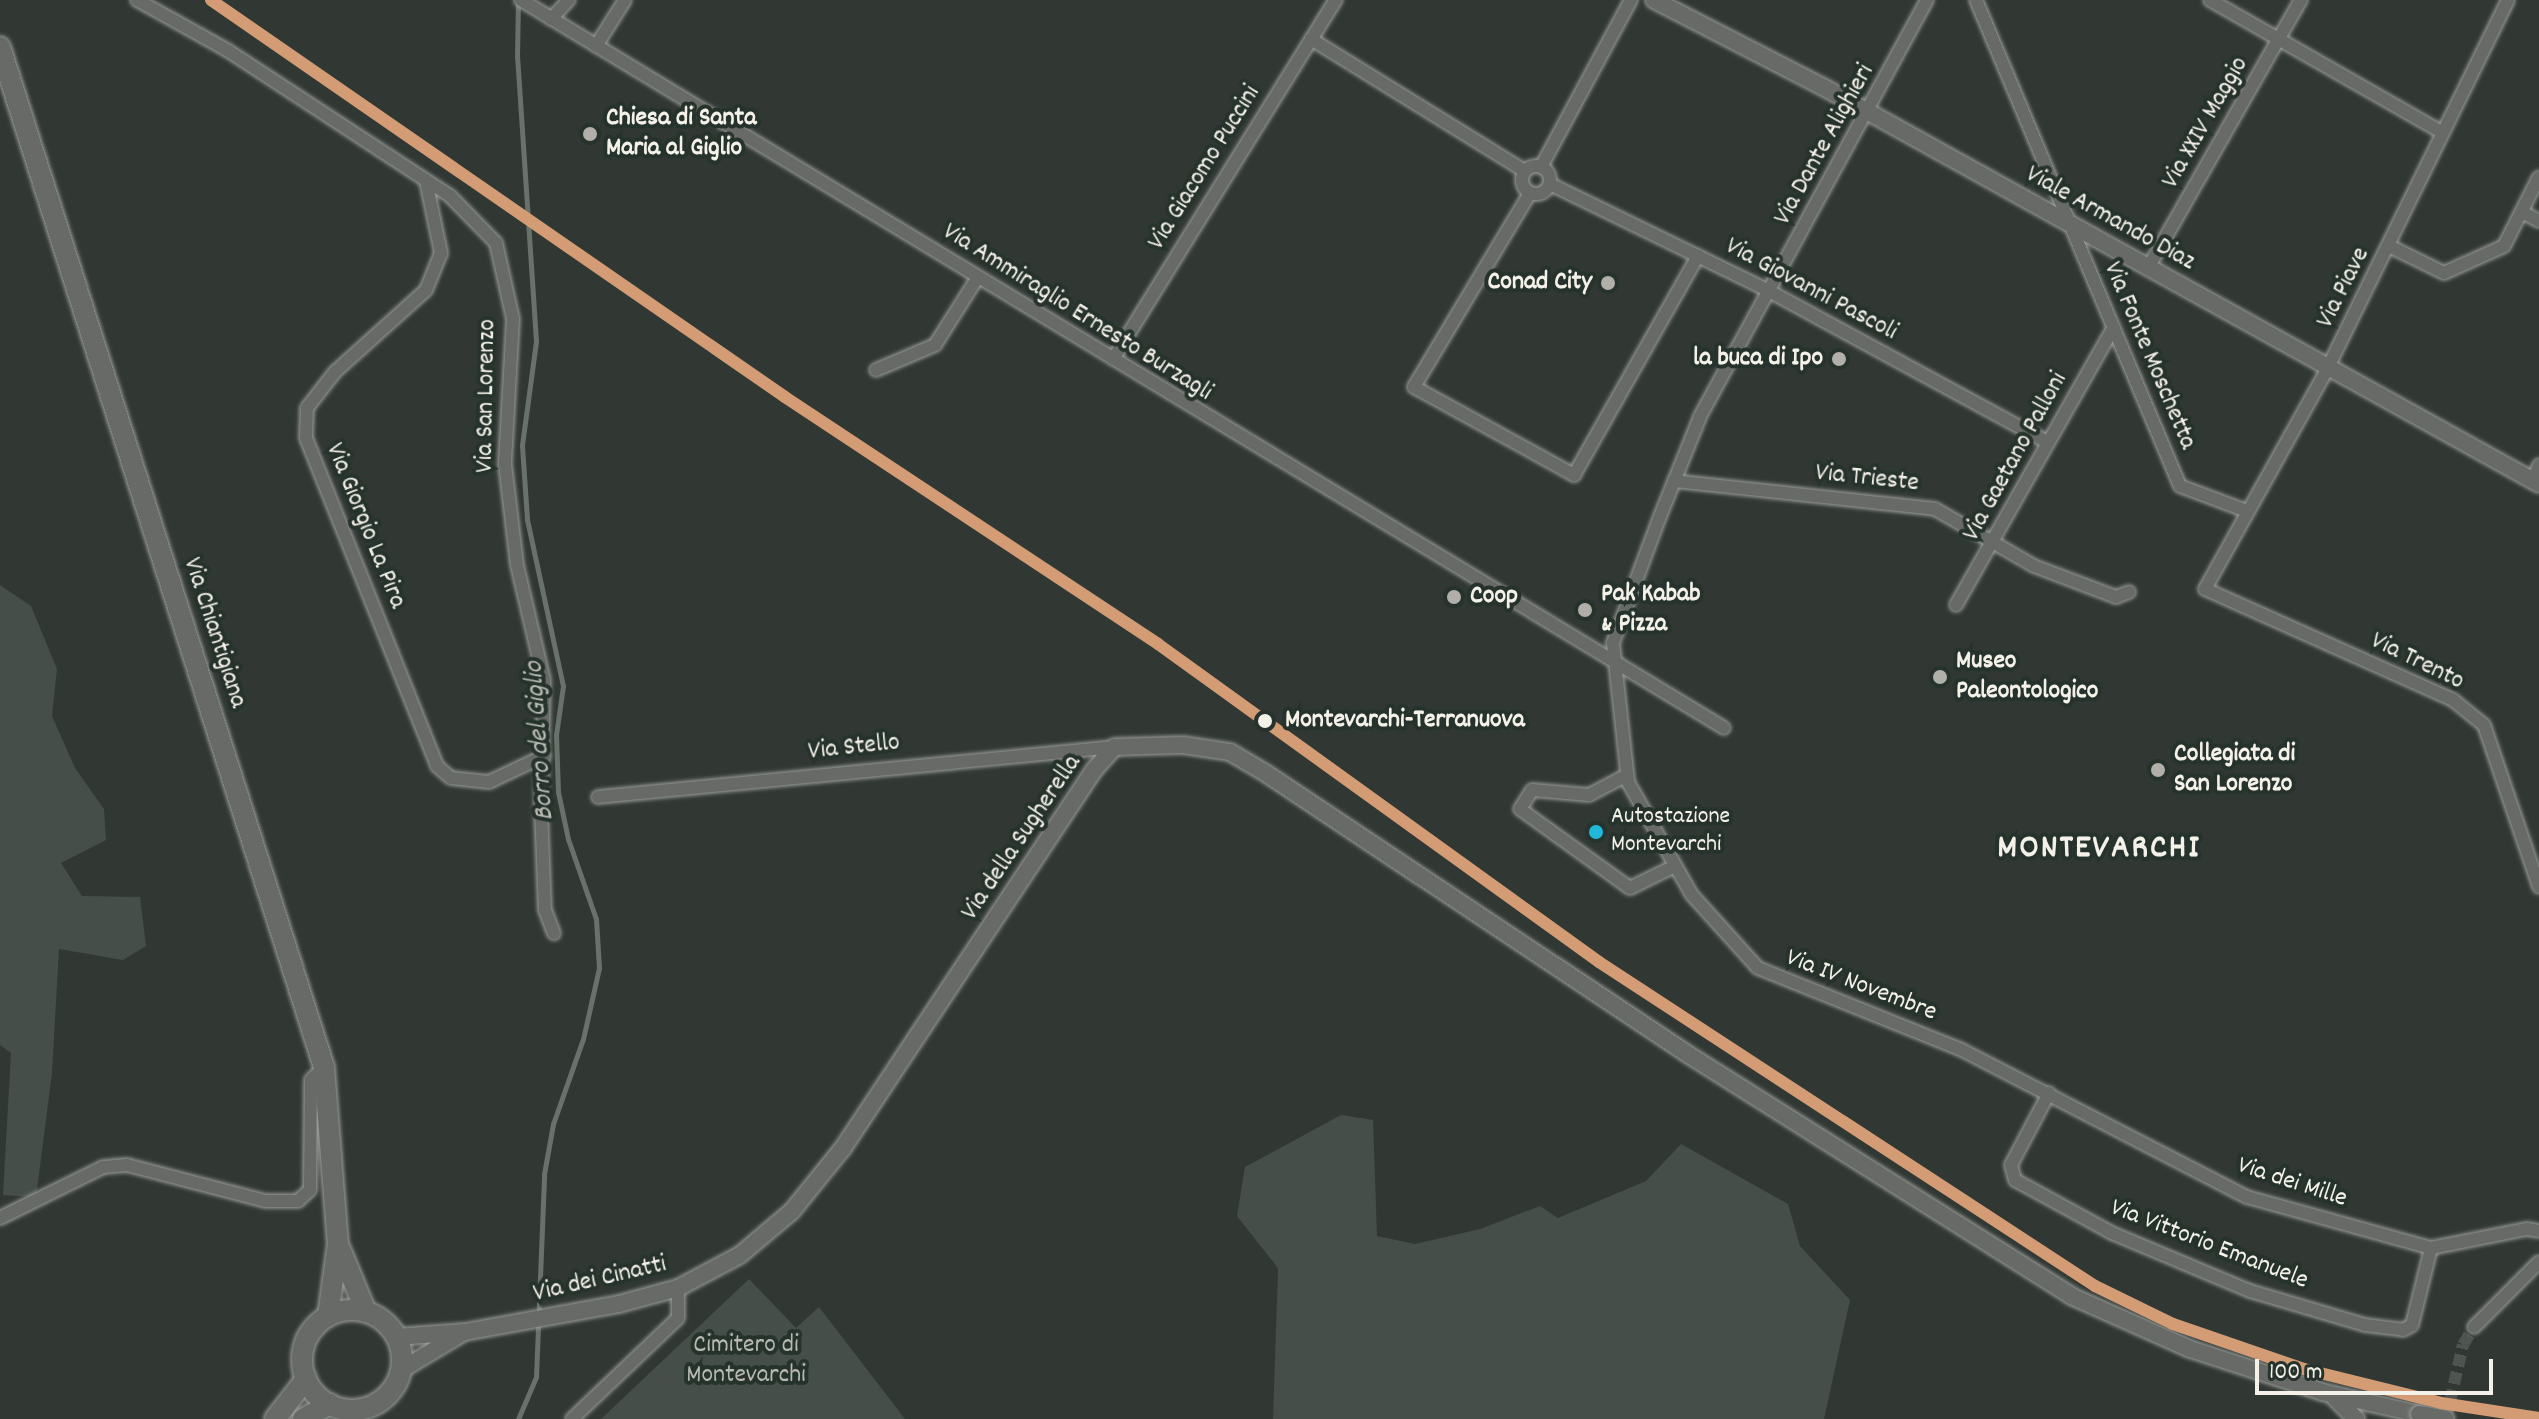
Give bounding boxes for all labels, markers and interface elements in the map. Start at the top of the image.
street label: Via XXIV Maggio [2156,52,2256,194]
street label: Via Dante Alighieri [1768,59,1882,231]
street label: Via Giacomo Puccini [1142,80,1268,256]
place label: Chiesa di Santa Maria al Giglio [606,103,756,164]
marker: Chiesa di Santa Maria al Giglio [581,125,599,143]
street label: Viale Armando Diaz [2020,160,2200,278]
street label: Via Ammiraglio Ernesto Burzagli [936,217,1218,409]
street label: Via Giovanni Pascoli [1720,231,1902,349]
street label: Via Piave [2310,242,2378,334]
street label: Via Fonte Moschetta [2095,258,2203,454]
place label: Conad City [1488,267,1592,299]
marker: Conad City [1599,274,1617,292]
street label: Via San Lorenzo [470,319,504,473]
place label: la buca di Ipo [1693,343,1823,375]
marker: la buca di Ipo [1830,350,1848,368]
street label: Via Gaetano Palloni [1957,367,2075,547]
street label: Via Giorgio La Pira [318,439,412,613]
street label: Via Trieste [1814,458,1920,500]
street label: Via Chiantigiana [175,554,253,712]
place label: Pak Kabab & Pizza [1601,579,1701,640]
place label: Coop [1470,581,1518,613]
marker: Coop [1445,588,1463,606]
marker: Pak Kabab & Pizza [1576,601,1594,619]
street label: Via Trento [2365,626,2469,698]
place label: Museo Paleontologico [1956,646,2098,708]
water label: Borro del Giglio [519,660,563,822]
marker: Museo Paleontologico [1931,668,1949,686]
place label: Montevarchi-Terranuova [1285,705,1525,737]
marker: Montevarchi-Terranuova [1252,708,1278,734]
street label: Via Stello [807,728,901,768]
place label: Collegiata di San Lorenzo [2174,739,2295,800]
street label: Via della Sugherella [955,749,1089,927]
marker: Collegiata di San Lorenzo [2149,761,2167,779]
place label: Autostazione Montevarchi [1611,804,1730,860]
marker: Autostazione Montevarchi [1588,824,1604,840]
district label: MONTEVARCHI [1997,830,2201,870]
street label: Via IV Novembre [1781,943,1941,1029]
street label: Via dei Mille [2233,1151,2351,1215]
street label: Via Vittorio Emanuele [2106,1193,2312,1297]
street label: Via dei Cinatti [530,1250,670,1310]
park label: Cimitero di Montevarchi [686,1330,806,1392]
scale bar [2259,1343,2497,1393]
text: 100 m [2269,1356,2322,1390]

